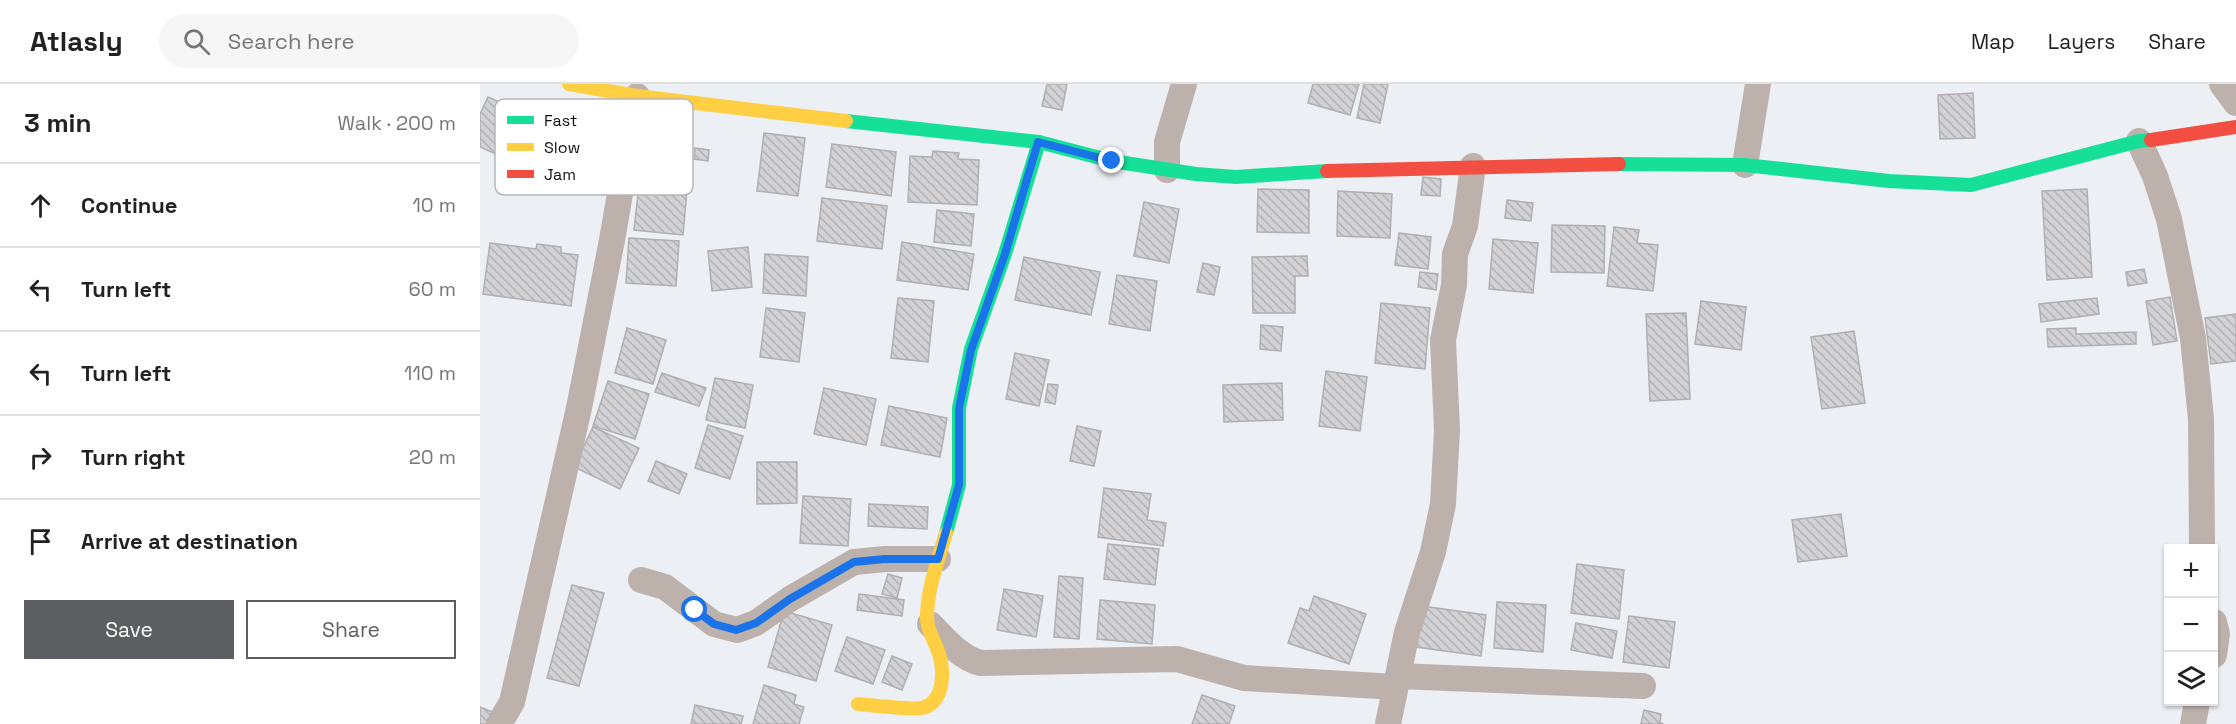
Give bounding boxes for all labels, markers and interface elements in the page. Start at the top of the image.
search box [159,14,579,68]
text: Atlasly [30,23,123,59]
icon: search [180,25,213,58]
text: Search here [228,27,354,55]
text: Map [1971,28,2015,55]
text: Layers [2048,28,2115,55]
text: Share [2148,28,2206,55]
legend [495,99,693,195]
text: 3 min [24,106,92,140]
text: Walk · 200 m [337,110,456,136]
text: Fast [544,110,577,131]
text: Slow [544,137,580,158]
route end [1098,147,1124,173]
text: Jam [544,164,576,185]
icon: ahead [24,189,57,222]
text: Continue [81,191,177,219]
text: 10 m [412,192,456,218]
icon: left [24,273,57,306]
text: Turn left [81,275,171,303]
text: 60 m [409,276,456,302]
icon: left [24,357,57,390]
text: Turn left [81,359,171,387]
text: 110 m [404,360,456,386]
icon: right [24,441,57,474]
text: Turn right [81,443,186,471]
text: 20 m [409,444,456,470]
icon: arrive [24,525,57,558]
text: Arrive at destination [81,527,298,555]
map controls [2164,544,2218,706]
button: + [2164,544,2218,598]
route start [681,596,707,622]
button: − [2164,598,2218,652]
button: Save [24,600,234,659]
button: Share [246,600,456,659]
button: layers [2164,652,2218,706]

